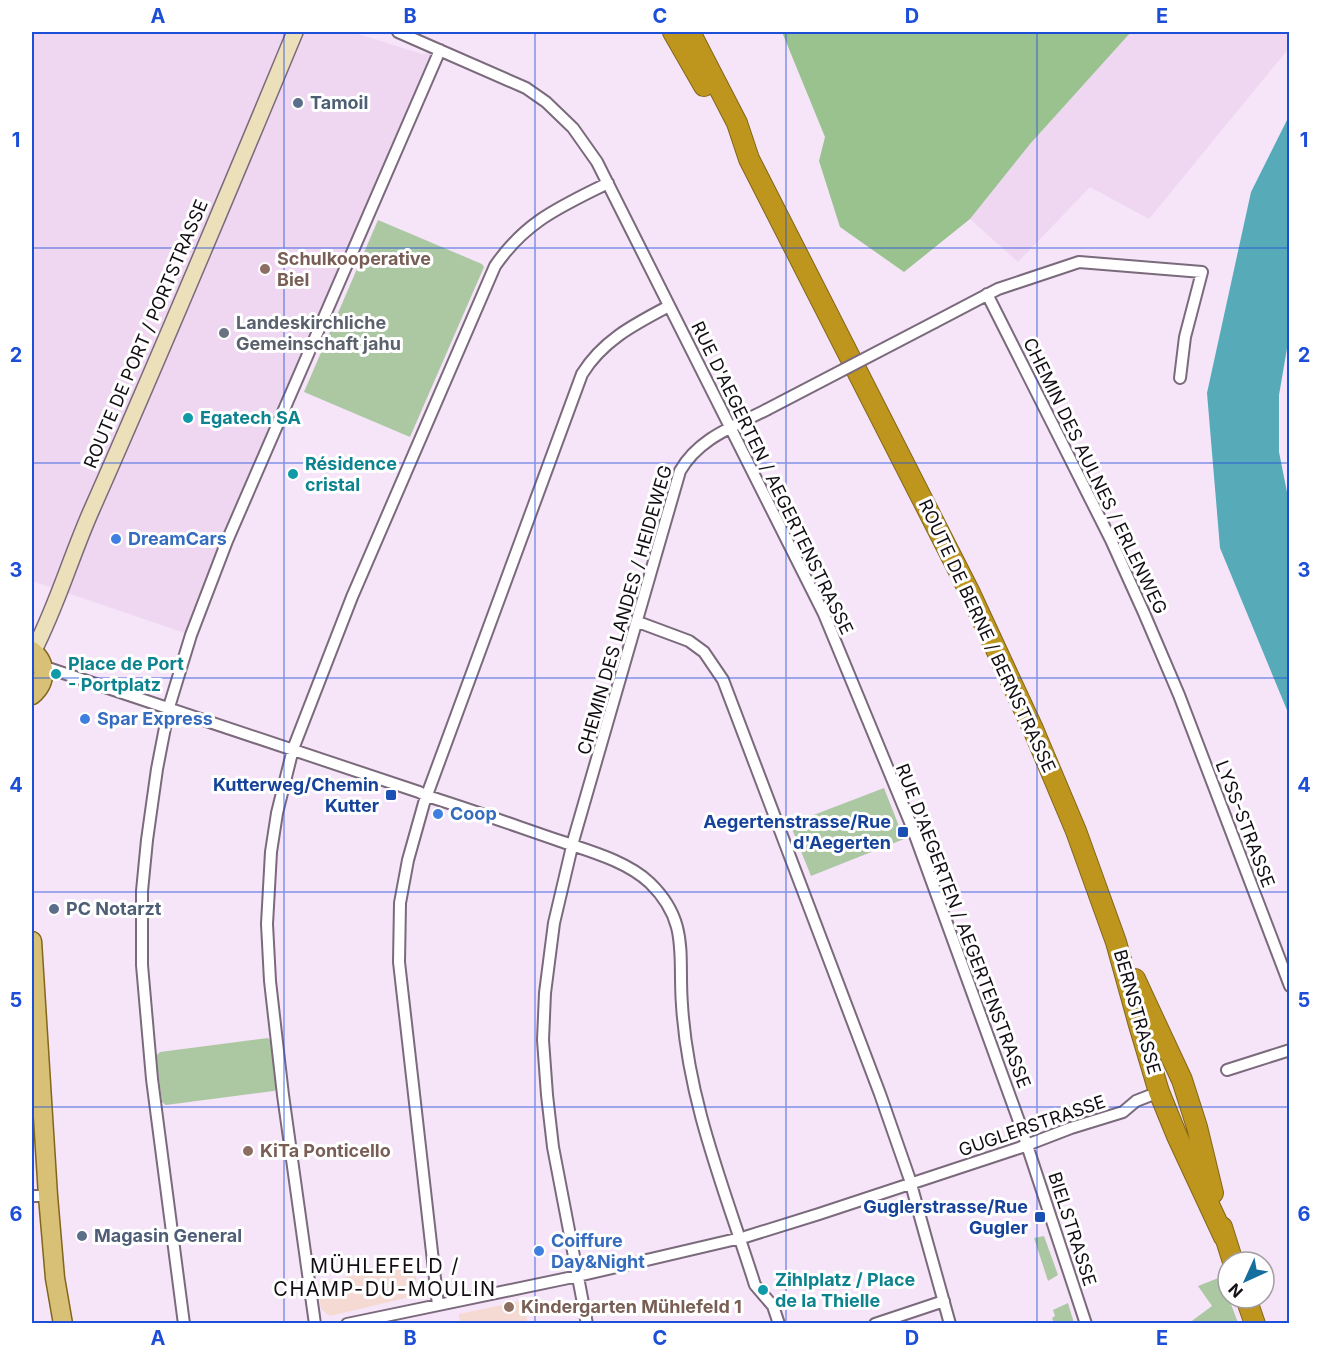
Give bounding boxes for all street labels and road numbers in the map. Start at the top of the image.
street label: ROUTE DE PORT / PORTSTRASSE [79,196,212,471]
street label: RUE D'AEGERTEN / AEGERTENSTRASSE [687,318,858,638]
street label: CHEMIN DES AULNES / ERLENWEG [1019,334,1172,617]
street label: CHEMIN DES LANDES / HEIDEWEG [573,463,676,757]
street label: ROUTE DE BERNE / BERNSTRASSE [915,496,1060,776]
street label: LYSS-STRASSE [1212,757,1279,890]
street label: RUE D'AEGERTEN / AEGERTENSTRASSE [892,761,1035,1091]
street label: BERNSTRASSE [1110,947,1165,1077]
street label: GUGLERSTRASSE [956,1091,1108,1161]
street label: BIELSTRASSE [1044,1169,1101,1289]

